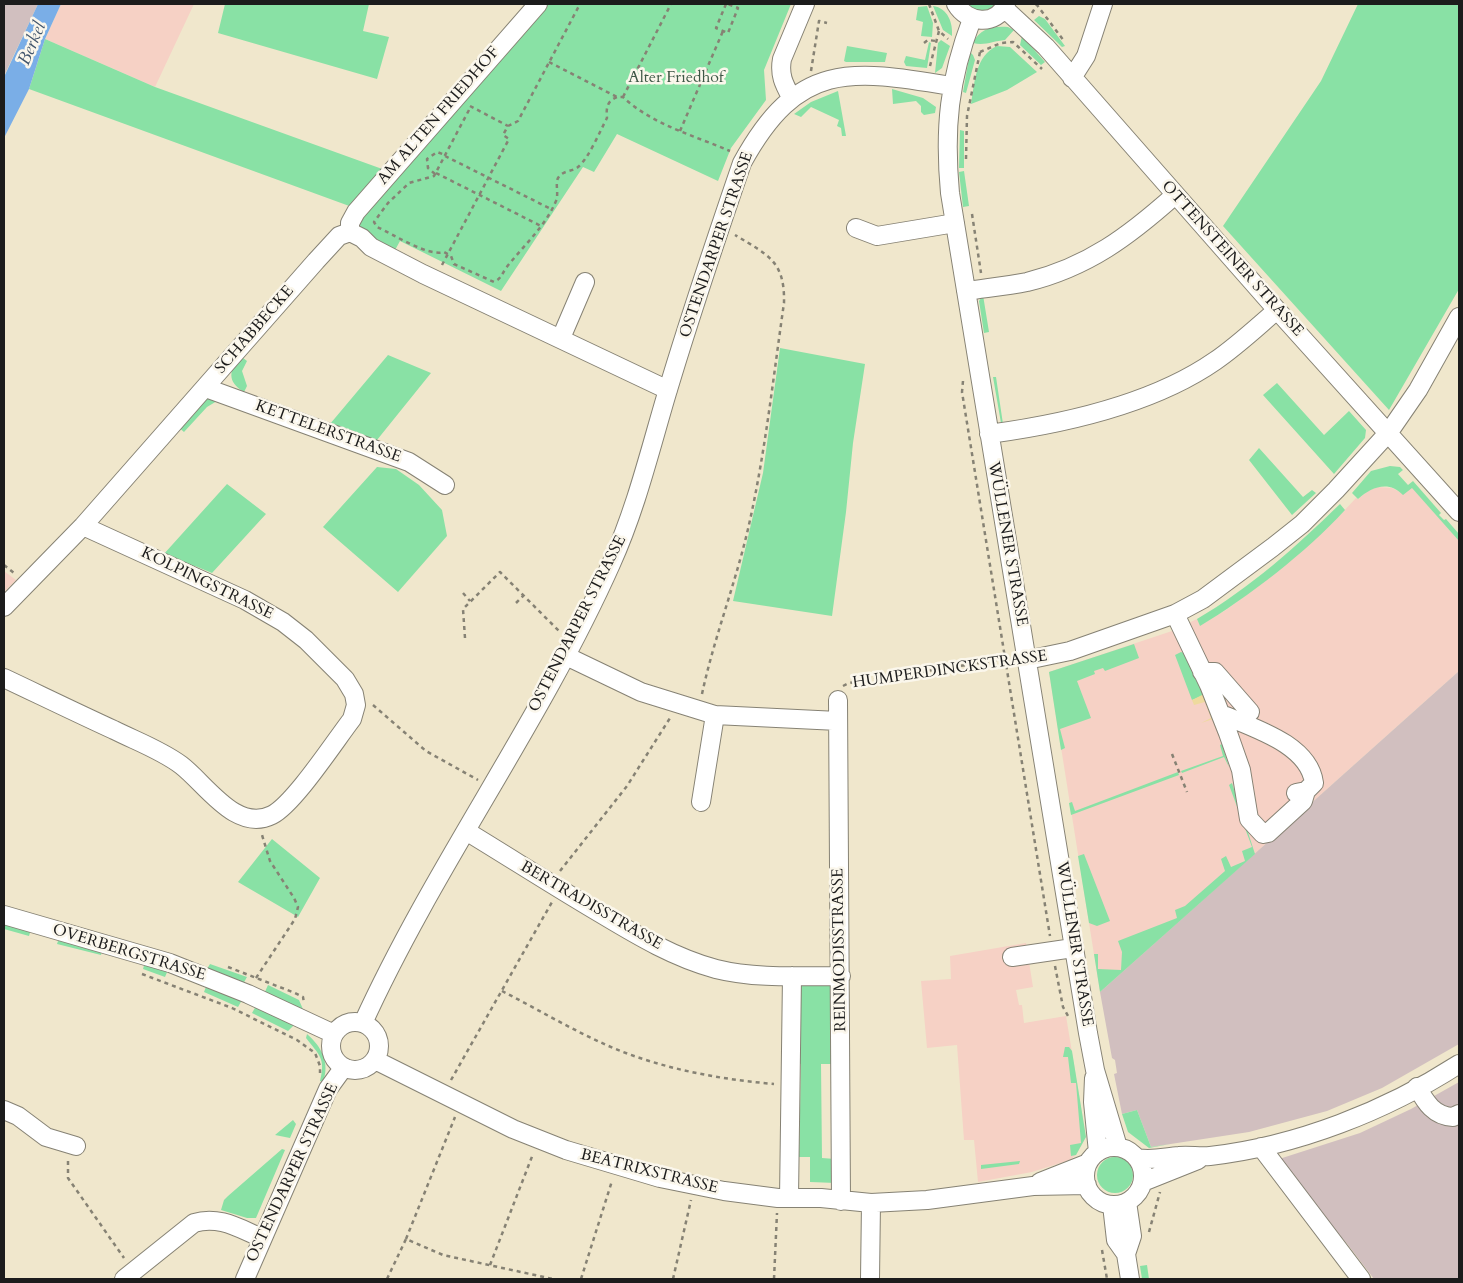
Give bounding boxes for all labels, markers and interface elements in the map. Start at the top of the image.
water label: Berkel [14,19,52,69]
street label: AM ALTEN FRIEDHOF [374,43,504,189]
park label: Alter Friedhof [628,68,724,88]
street label: OSTENDARPER STRASSE [676,149,758,341]
street label: OTTENSTEINER STRASSE [1157,177,1307,341]
street label: SCHABBECKE [211,282,299,378]
street label: KETTELERSTRASSE [252,397,404,467]
street label: WÜLLENER STRASSE [983,460,1031,628]
street label: OSTENDARPER STRASSE [525,533,631,715]
street label: KOLPINGSTRASSE [138,544,276,624]
street label: HUMPERDINCKSTRASSE [851,647,1049,693]
street label: BERTRADISSTRASSE [517,858,665,954]
street label: WÜLLENER STRASSE [1051,860,1097,1028]
street label: REINMODISSTRASSE [829,868,851,1032]
street label: OVERBERGSTRASSE [50,921,208,985]
street label: OSTENDARPER STRASSE [243,1080,343,1266]
street label: BEATRIXSTRASSE [578,1146,720,1198]

